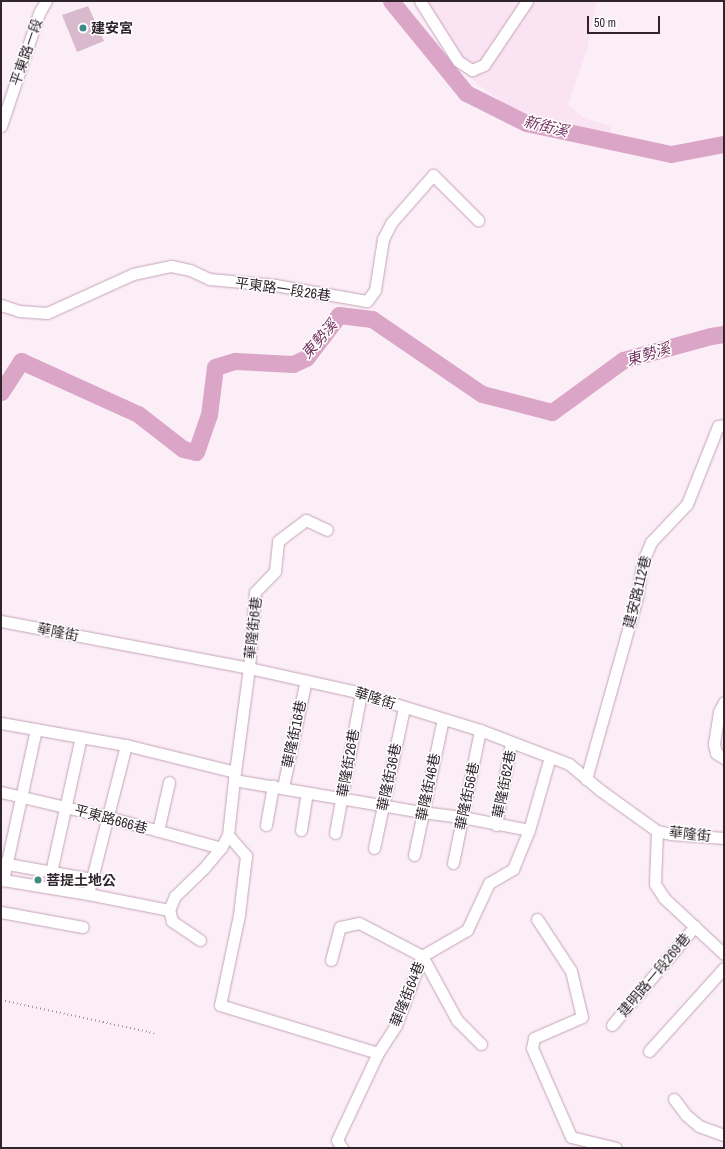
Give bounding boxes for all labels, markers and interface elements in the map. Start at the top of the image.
scale bar [589,8,662,34]
text: 50 m [594,15,616,31]
street label: 平東路一段 [7,16,45,88]
place label: 建安宮 [91,20,133,36]
marker: 建安宮 [78,23,88,33]
water label: 新街溪 [522,112,570,140]
street label: 平東路一段26巷 [234,274,332,304]
water label: 東勢溪 [297,316,341,362]
water label: 東勢溪 [624,339,672,369]
street label: 建安路112巷 [620,554,654,630]
street label: 華隆街6巷 [241,596,265,660]
street label: 華隆街 [36,620,80,644]
street label: 華隆街 [352,684,398,712]
street label: 華隆街16巷 [279,699,309,769]
street label: 華隆街26巷 [334,728,362,798]
street label: 華隆街36巷 [374,742,404,812]
street label: 華隆街62巷 [489,749,519,819]
street label: 華隆街46巷 [413,752,443,822]
street label: 華隆街56巷 [452,761,482,831]
street label: 平東路666巷 [73,801,149,837]
street label: 華隆街 [668,823,712,845]
place label: 菩提土地公 [46,872,116,888]
marker: 菩提土地公 [33,875,43,885]
street label: 建明路一段269巷 [614,930,694,1020]
street label: 華隆街64巷 [386,959,428,1029]

